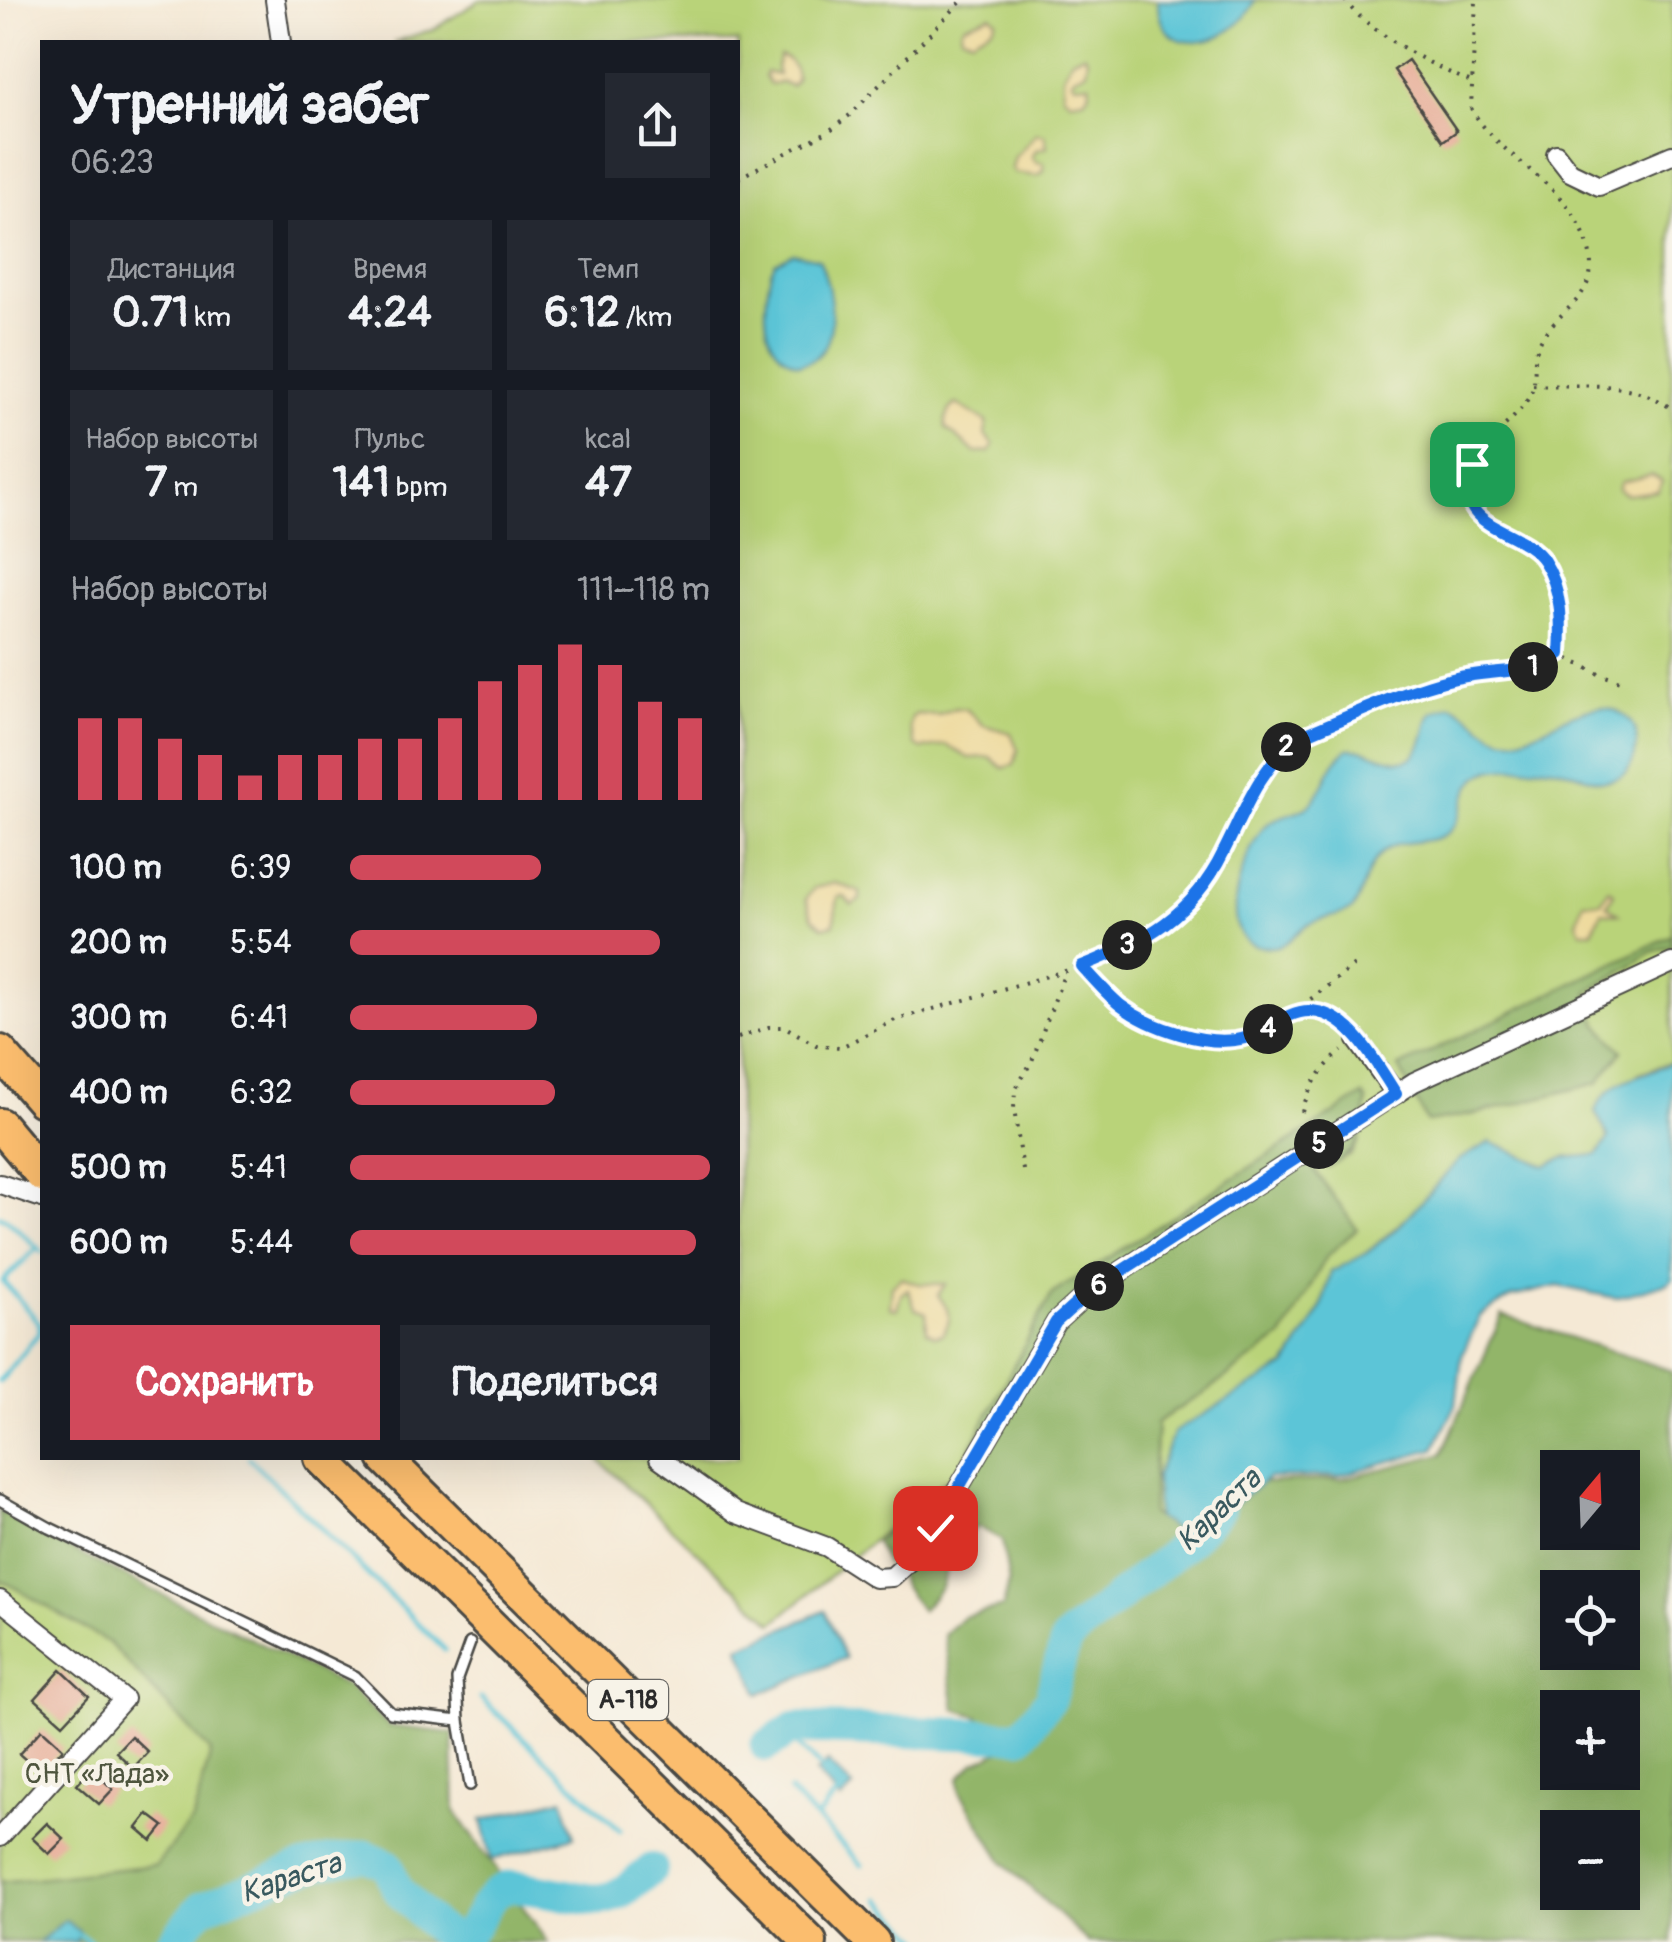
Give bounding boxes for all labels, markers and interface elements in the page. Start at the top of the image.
text: Утренний забег [70,71,429,140]
button: share [605,73,710,178]
text: 06:23 [70,143,154,183]
text: Дистанция [108,252,235,287]
text: Время [353,252,427,287]
text: Темп [577,252,639,287]
text: 0.71 [112,287,189,339]
text: 4:24 [348,287,432,339]
text: 6:12 [544,287,620,339]
text: km [189,300,231,335]
text: /km [620,300,672,335]
text: Набор высоты [85,422,258,457]
text: Пульс [355,422,425,457]
text: kcal [586,422,631,457]
pin [1430,422,1515,507]
icon: arrive [1445,437,1500,492]
text: 7 [145,457,167,509]
text: 141 [332,457,390,509]
text: 47 [585,457,632,509]
text: m [167,470,198,505]
text: bpm [390,470,448,505]
text: Набор высоты [70,570,268,610]
text: 111–118 m [577,570,710,610]
pin: 1 [1508,642,1558,692]
text: 1 [1528,649,1538,684]
pin: 2 [1261,722,1311,772]
text: 2 [1278,729,1294,764]
text: 100 m [70,848,162,888]
text: 6:39 [230,848,292,888]
pin: 3 [1102,920,1152,970]
text: 200 m [70,923,167,963]
text: 5:54 [230,923,292,963]
text: 3 [1119,927,1135,962]
text: 300 m [70,998,167,1038]
text: 6:41 [230,998,288,1038]
pin: 4 [1243,1004,1293,1054]
text: 4 [1260,1011,1276,1046]
text: 400 m [70,1073,168,1113]
text: 6:32 [230,1073,293,1113]
pin: 5 [1294,1119,1344,1169]
text: 5 [1311,1126,1327,1161]
text: 500 m [70,1148,166,1188]
text: 5:41 [230,1148,287,1188]
text: 600 m [70,1223,168,1263]
text: 5:44 [230,1223,293,1263]
pin: 6 [1074,1261,1124,1311]
text: 6 [1091,1268,1107,1303]
button: Сохранить [70,1325,380,1440]
button: Поделиться [400,1325,710,1440]
north arrow [1540,1450,1640,1550]
map controls [1540,1450,1640,1910]
water label: Караста [1169,1460,1270,1559]
pin [893,1486,978,1571]
icon: check [908,1501,963,1556]
button: locate [1540,1570,1640,1670]
road number: А-118 [588,1680,668,1720]
button: + [1540,1690,1640,1790]
park label: СНТ «Лада» [25,1757,169,1792]
button: − [1540,1810,1640,1910]
water label: Караста [236,1844,348,1911]

